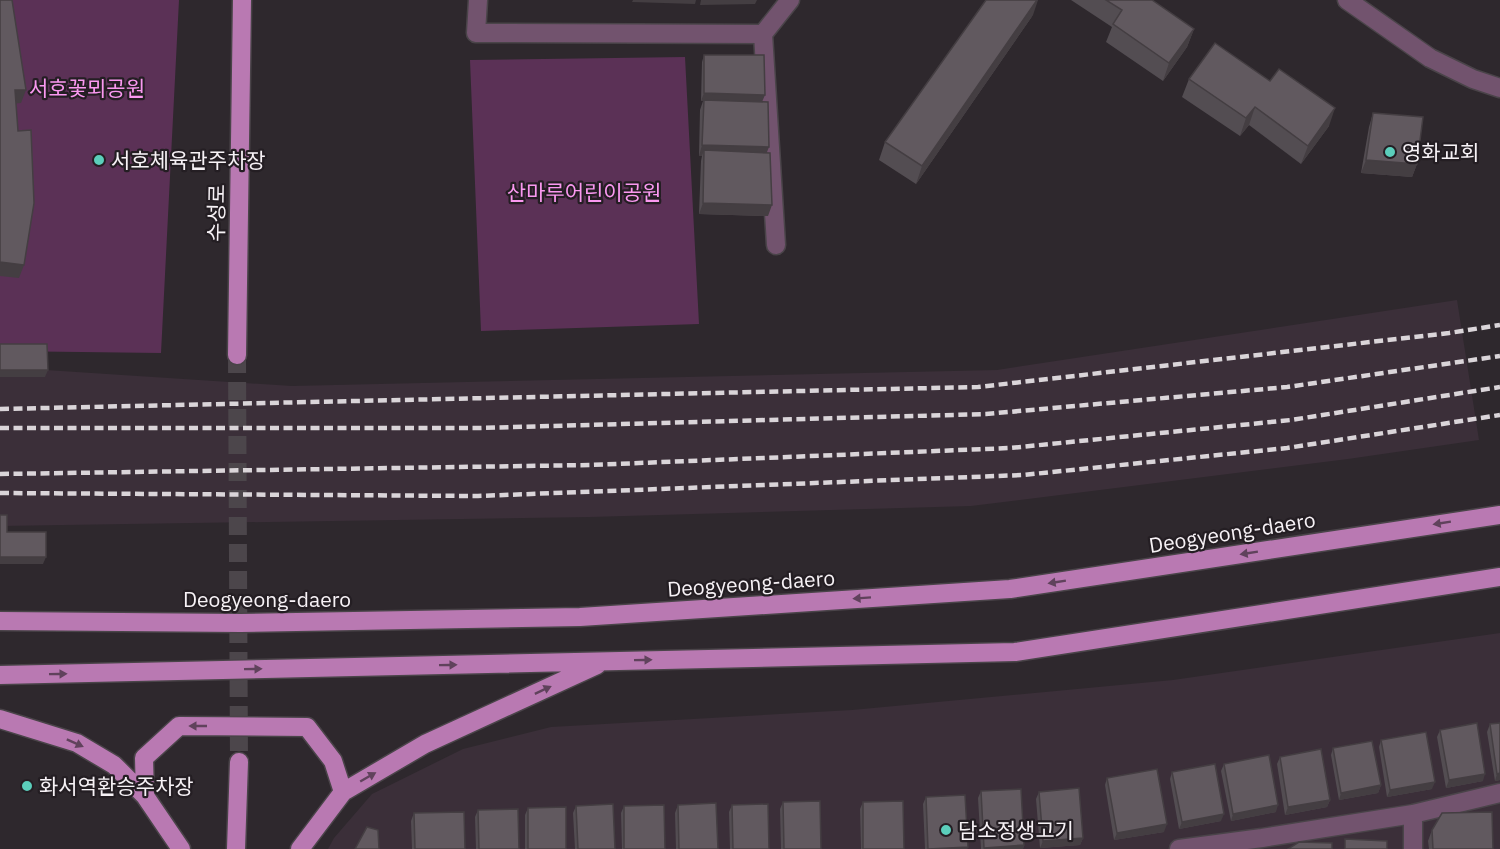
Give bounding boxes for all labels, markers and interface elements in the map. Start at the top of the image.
park label: 서호꽃뫼공원 [29,74,145,102]
place label: 영화교회 [1402,138,1479,166]
marker: 영화교회 [1383,145,1397,159]
place label: 서호체육관주차장 [111,146,266,174]
marker: 서호체육관주차장 [92,153,106,167]
park label: 산마루어린이공원 [507,178,661,206]
street label: 수성로 [201,184,231,242]
street label: Deogyeong-daero [1147,505,1317,559]
one-way arrow [1433,519,1452,528]
one-way arrow [1240,548,1259,557]
street label: Deogyeong-daero [666,563,836,603]
one-way arrow [1047,577,1066,586]
street label: Deogyeong-daero [183,585,351,613]
one-way arrow [853,594,872,603]
one-way arrow [634,656,653,665]
one-way arrow [439,660,458,670]
one-way arrow [244,665,263,674]
one-way arrow [49,669,68,679]
one-way arrow [534,685,552,695]
one-way arrow [188,722,207,731]
one-way arrow [67,739,84,748]
place label: 화서역환승주차장 [39,772,194,800]
one-way arrow [360,772,376,783]
marker: 화서역환승주차장 [20,779,34,793]
place label: 담소정생고기 [958,816,1074,844]
marker: 담소정생고기 [939,823,953,837]

